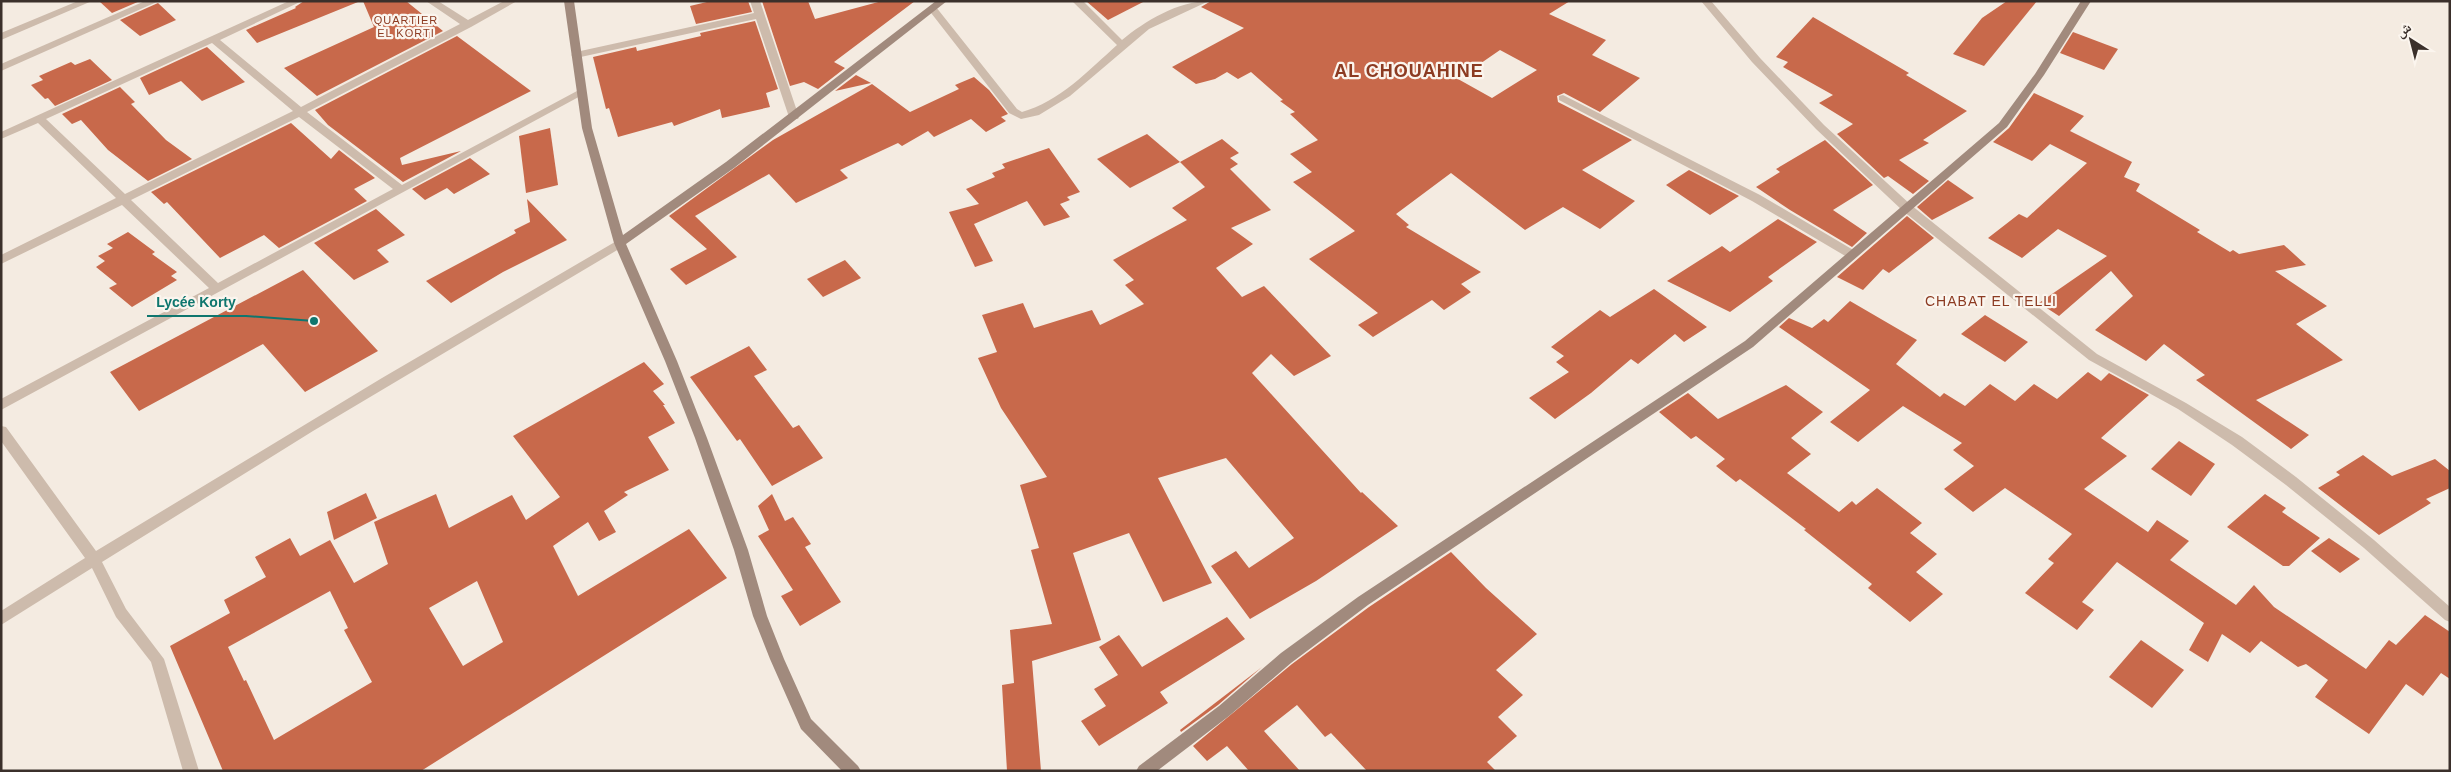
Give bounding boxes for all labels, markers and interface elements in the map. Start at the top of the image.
district label: QUARTIER EL KORTI [374,14,438,39]
north arrow [2386,15,2436,65]
text: ش [2393,19,2415,41]
district label: AL CHOUAHINE [1334,61,1484,81]
callout: Lycée Korty [147,287,246,316]
district label: CHABAT EL TELLI [1925,293,2057,309]
text: Lycée Korty [156,294,236,310]

